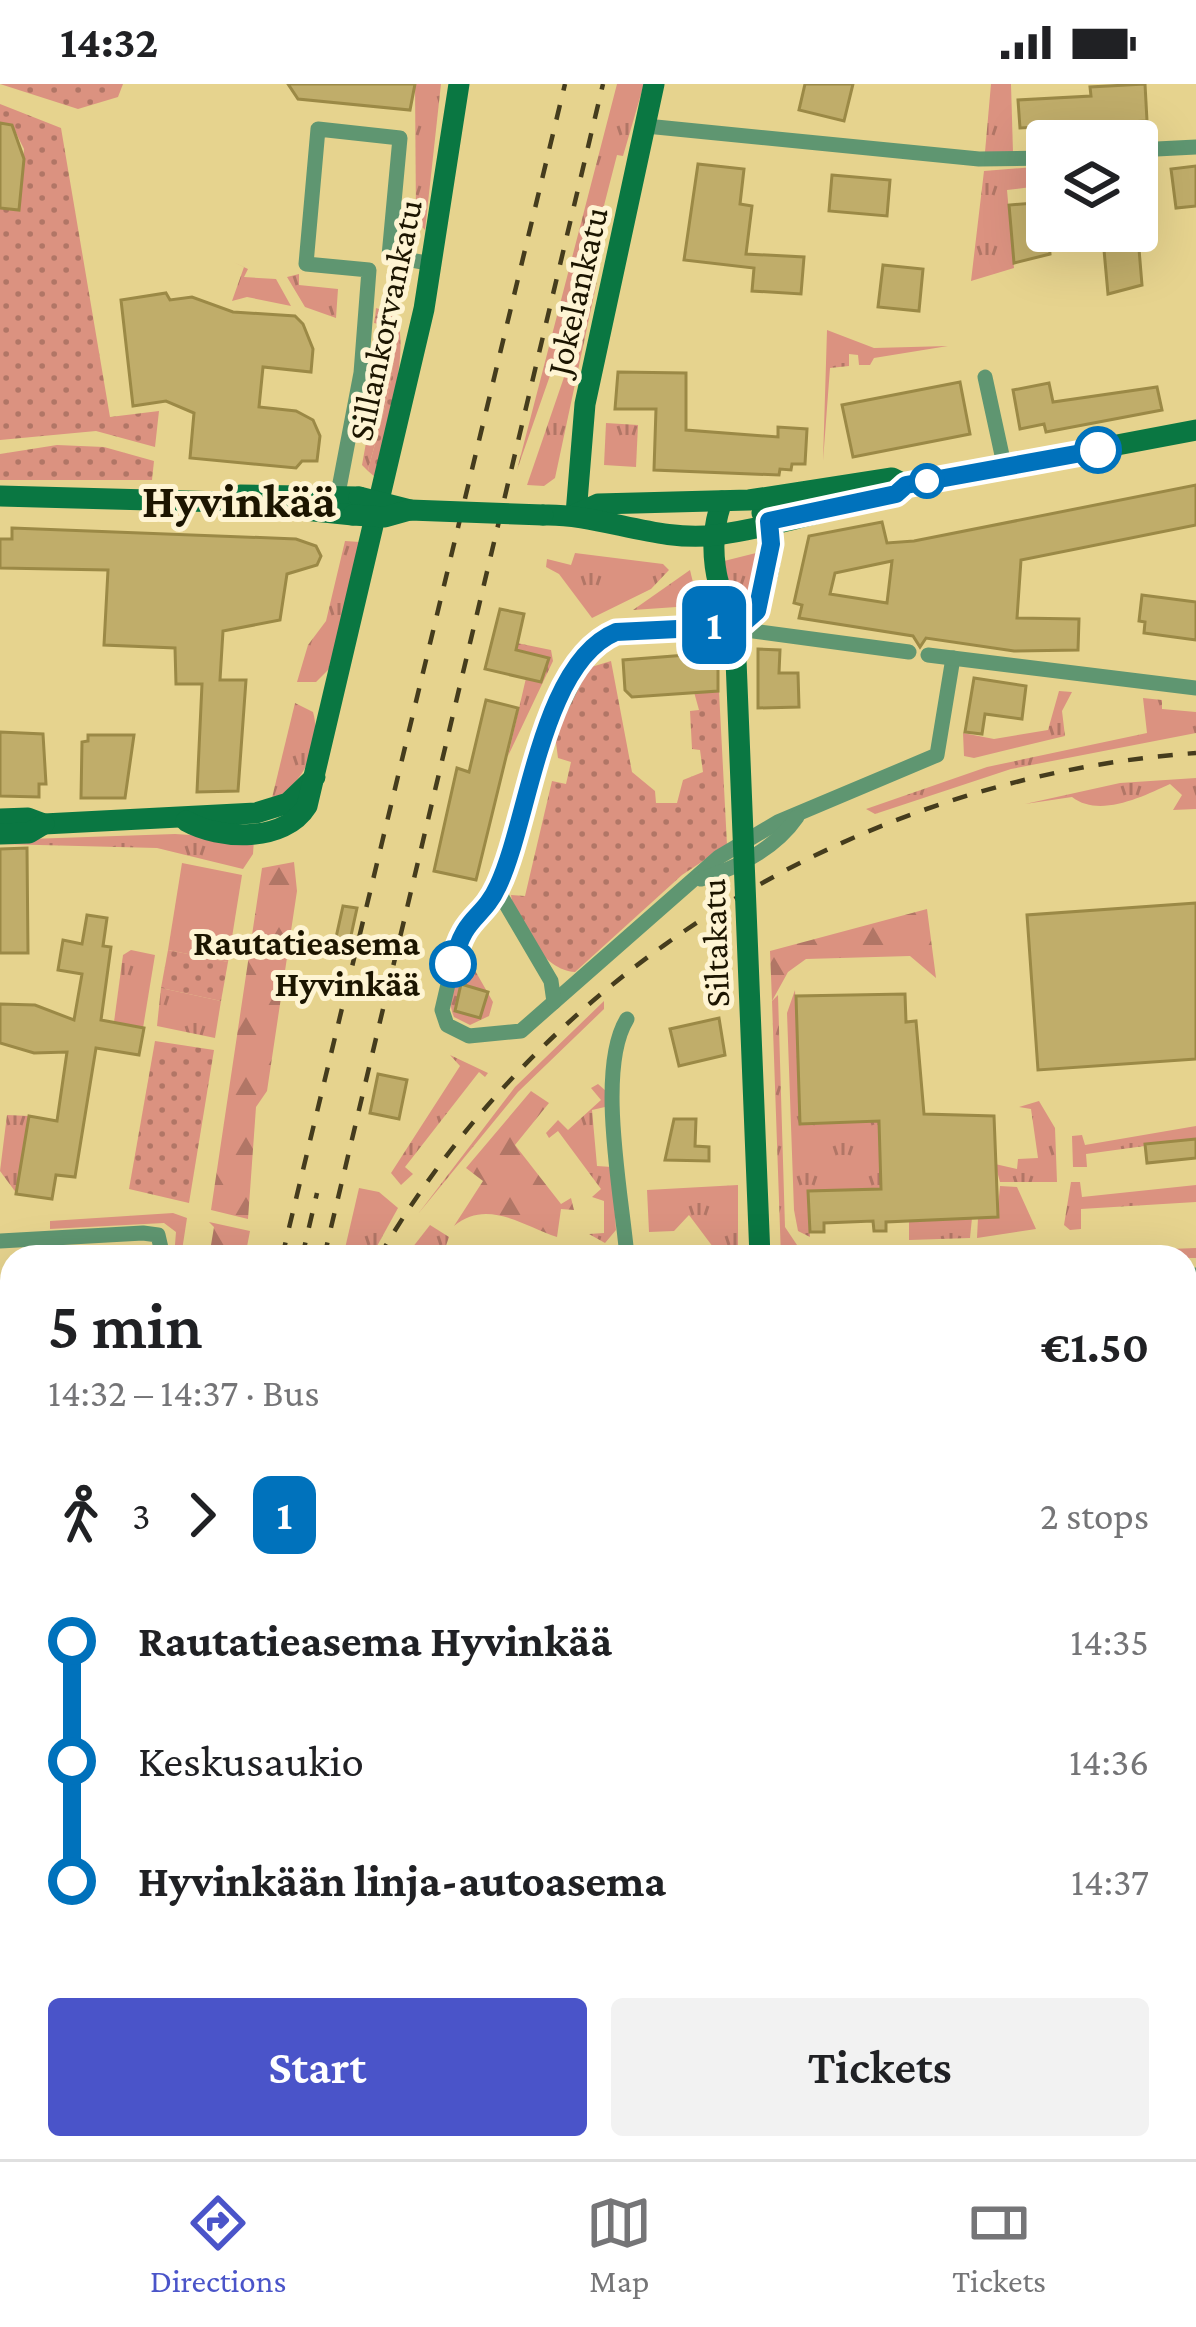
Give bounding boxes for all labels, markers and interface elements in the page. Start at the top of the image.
text: 14:32 [60,17,158,67]
map controls [1026,120,1158,252]
button: layers [1026,120,1158,252]
street label: Sillankorvankatu [340,196,430,444]
street label: Jokelankatu [538,203,616,382]
unlabelled marker [1076,428,1120,472]
unlabelled marker [911,465,943,497]
district label: Hyvinkää [142,474,337,527]
line badge: 1 [675,586,753,664]
text: 1 [706,601,722,648]
street label: Siltakatu [693,878,737,1008]
place label: Rautatieasema Hyvinkää [193,923,420,1004]
marker: Rautatieasema Hyvinkää [431,942,475,986]
text: 5 min [48,1289,203,1362]
text: €1.50 [1041,1322,1149,1372]
text: 14:32 – 14:37 · Bus [48,1371,320,1414]
icon: walk [48,1482,114,1548]
icon: forward [169,1482,235,1548]
text: 1 [277,1491,292,1538]
text: 3 [132,1494,151,1537]
text: 2 stops [1040,1494,1149,1537]
text: Rautatieasema Hyvinkää [138,1616,612,1666]
text: 14:35 [1070,1620,1149,1663]
text: Keskusaukio [138,1736,364,1786]
text: 14:36 [1069,1740,1149,1783]
text: Hyvinkään linja-autoasema [138,1856,666,1906]
text: 14:37 [1071,1860,1149,1903]
button: Start [48,1998,587,2136]
button: Tickets [611,1998,1149,2136]
tab: Directions [150,2190,286,2299]
tab: Map [586,2190,652,2299]
tab: Tickets [952,2190,1046,2299]

